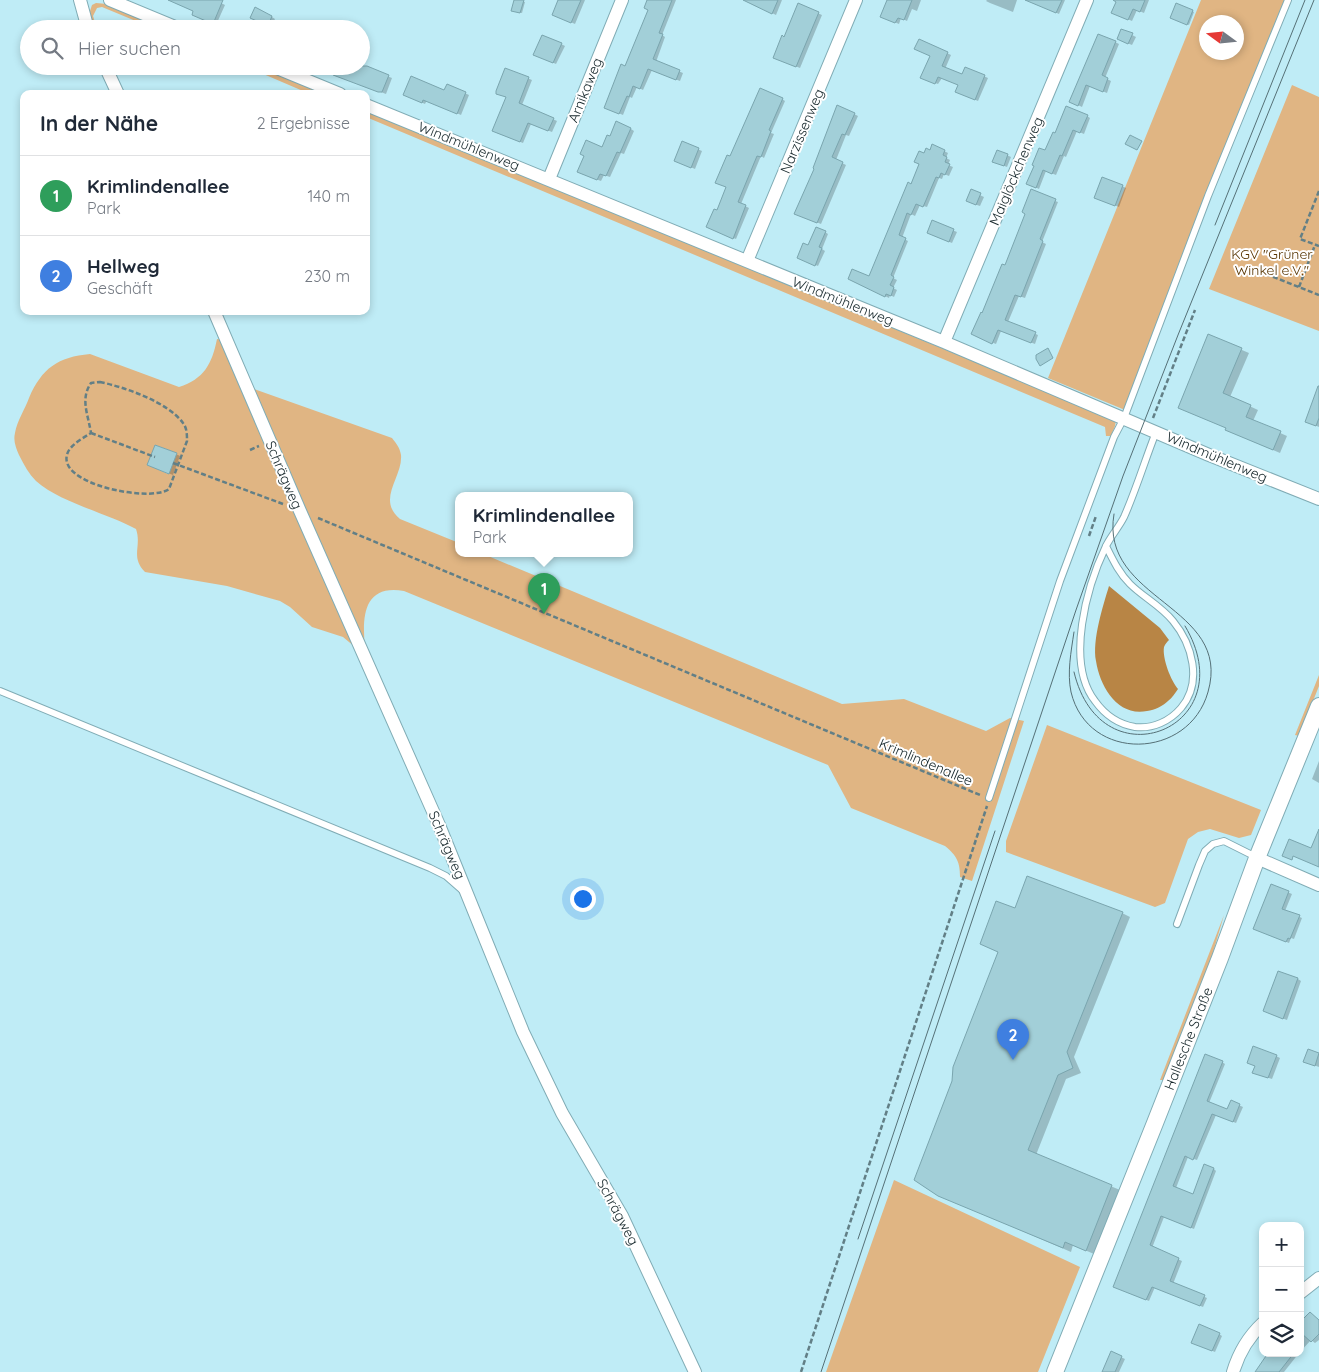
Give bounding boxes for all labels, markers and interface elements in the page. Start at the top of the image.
north arrow [1199,15,1244,60]
search box [20,20,370,75]
icon: search [38,34,66,62]
text: Hier suchen [78,36,181,60]
street label: Arnikaweg [564,55,606,125]
street label: Narzissenweg [776,86,828,176]
text: In der Nähe [40,110,158,136]
text: 2 Ergebnisse [257,113,350,133]
street label: Maiglöckchenweg [985,114,1047,228]
street label: Windmühlenweg [416,117,522,175]
text: Krimlindenallee [87,174,229,198]
text: 1 [53,186,59,206]
text: 140 m [307,186,350,206]
text: Park [87,198,121,218]
park label: KGV "Grüner Winkel e.V." [1231,245,1313,279]
text: Hellweg [87,254,160,278]
text: 2 [51,266,61,286]
text: 230 m [304,266,350,286]
street label: Windmühlenweg [790,272,896,330]
text: Geschäft [87,278,153,298]
street label: Windmühlenweg [1164,428,1270,486]
street label: Schrägweg [262,438,306,512]
popup [455,492,633,557]
text: Krimlindenallee [473,503,615,527]
text: Park [473,527,507,547]
pin: 1 [528,573,560,614]
street label: Krimlindenallee [877,734,976,790]
street label: Schrägweg [425,808,469,882]
your location [570,886,596,912]
street label: Hallesche Straße [1160,985,1217,1093]
pin: 2 [997,1019,1029,1060]
street label: Schrägweg [593,1176,643,1248]
map controls [1259,1222,1304,1357]
button: + [1259,1222,1304,1267]
button: − [1259,1267,1304,1312]
button: layers [1259,1312,1304,1357]

